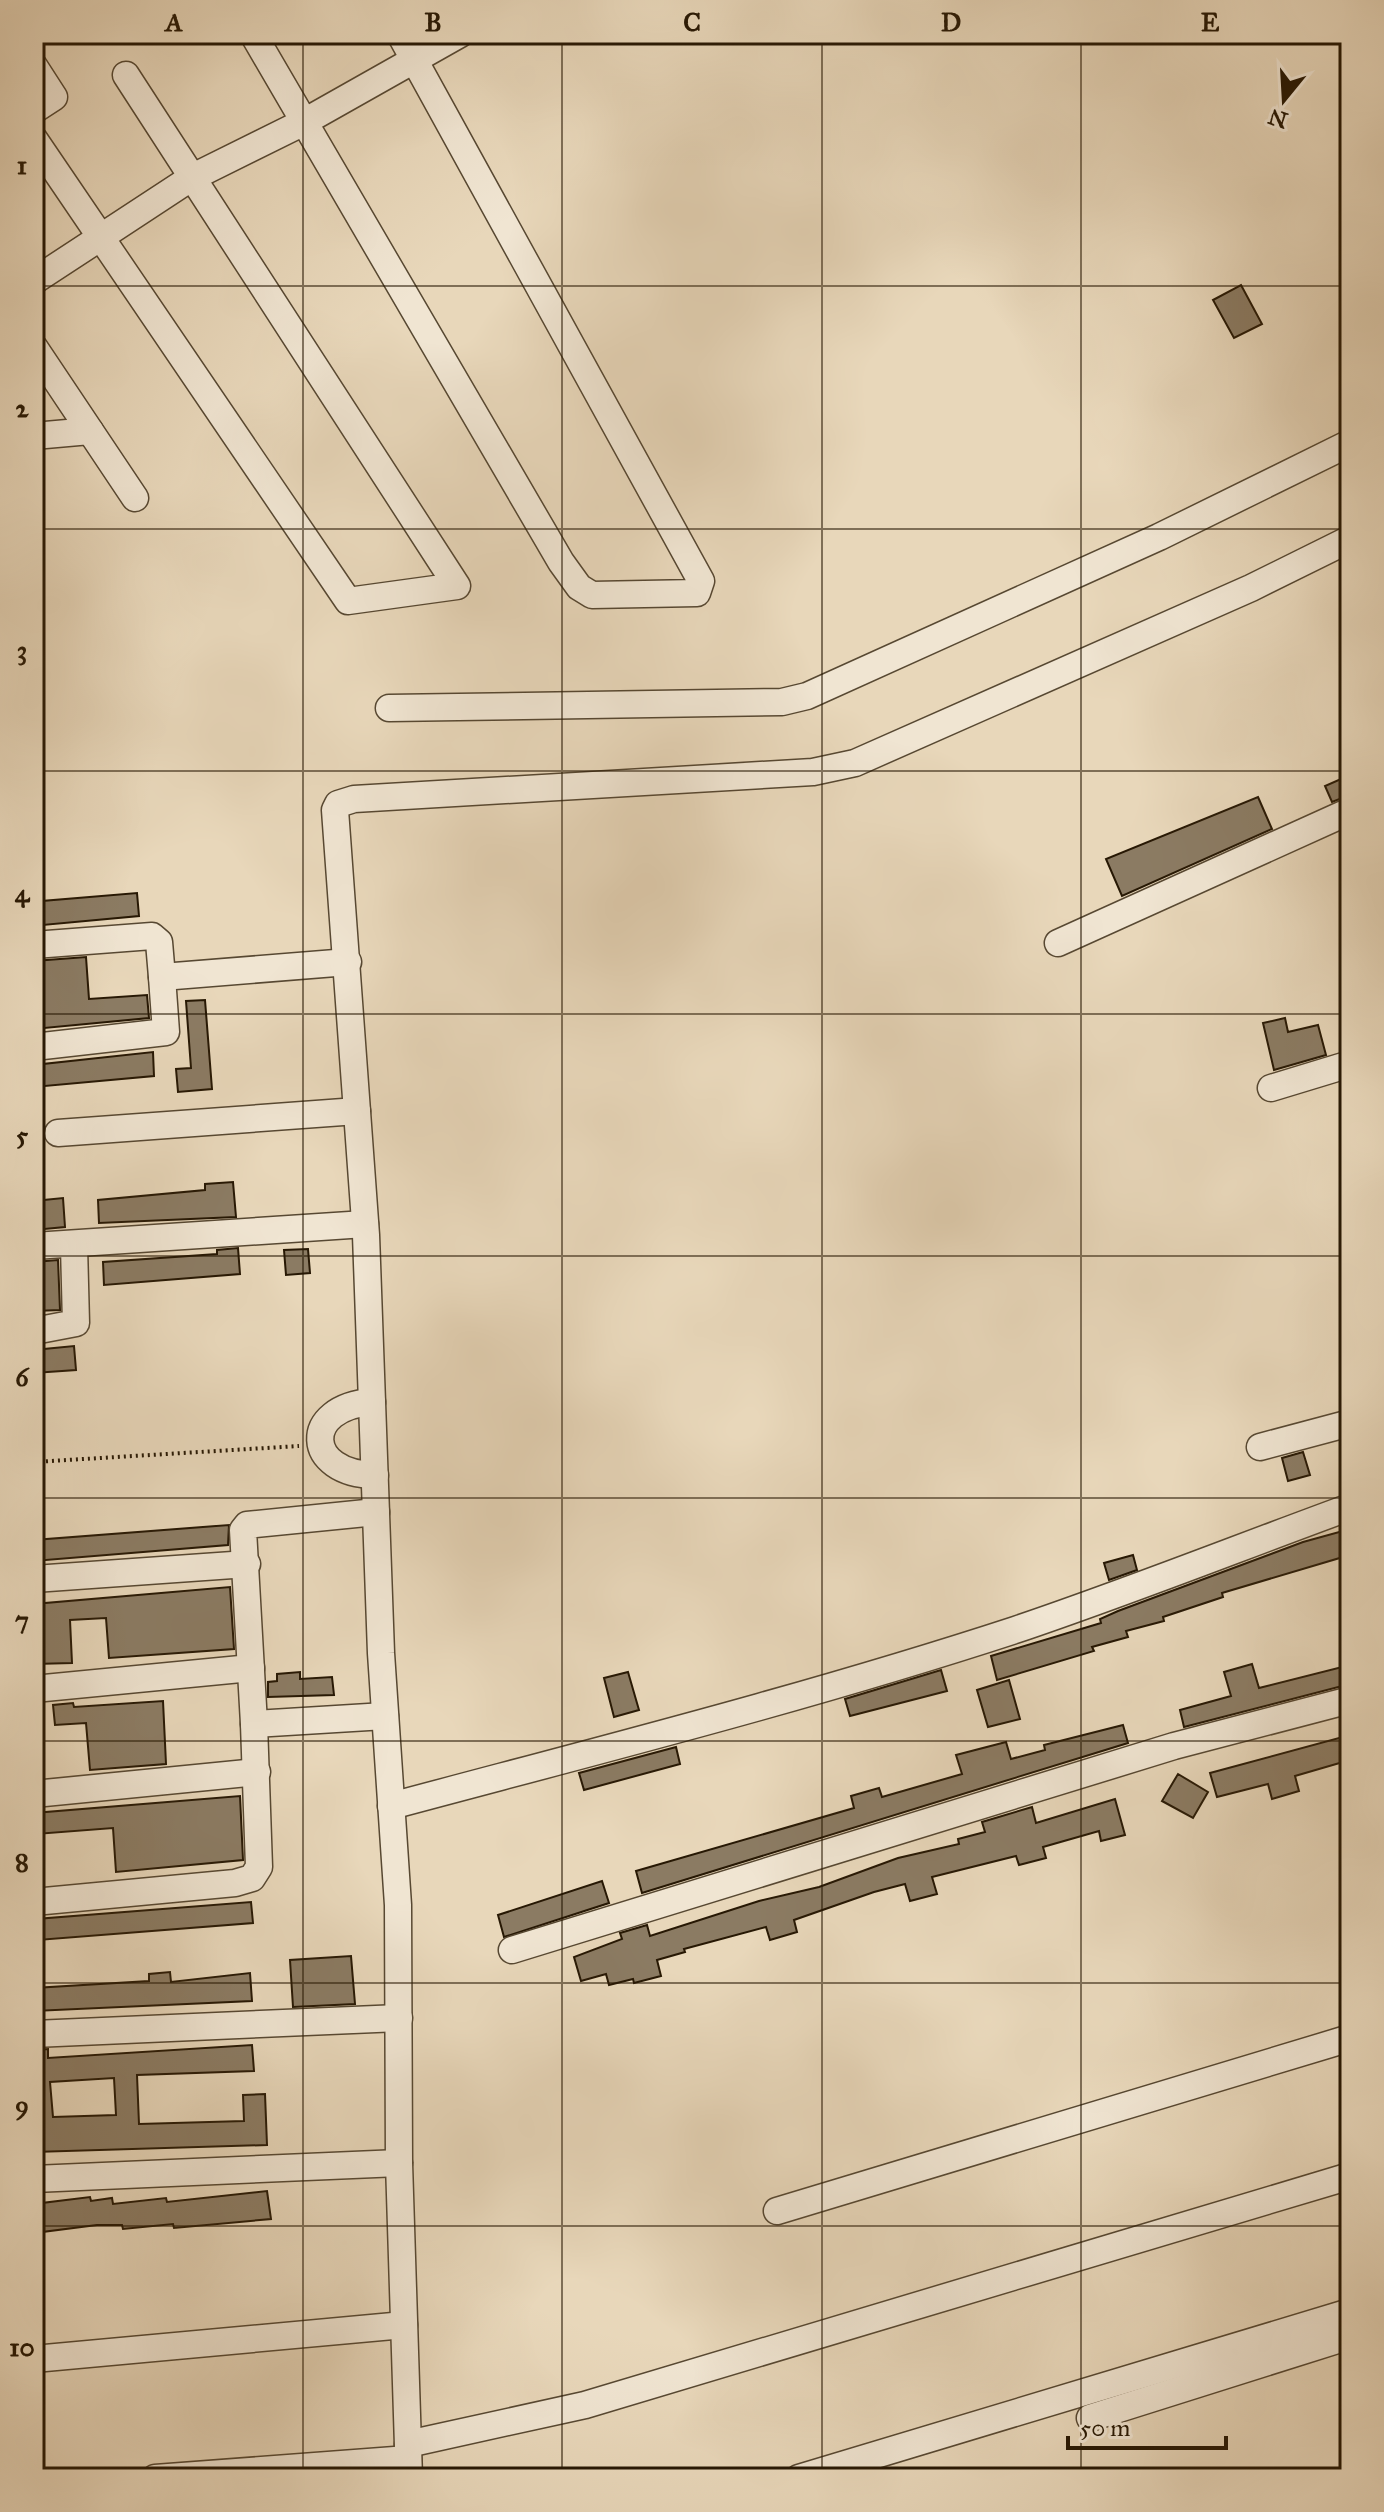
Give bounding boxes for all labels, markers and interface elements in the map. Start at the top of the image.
text: A [163,6,183,38]
text: B [424,6,442,38]
text: C [683,6,701,38]
text: D [941,6,961,38]
text: E [1201,6,1220,38]
north arrow [1244,60,1324,140]
text: N [1265,103,1291,134]
text: 1 [17,149,27,181]
text: 2 [16,392,30,424]
text: 3 [17,634,27,666]
text: 4 [15,877,31,909]
text: 5 [16,1119,29,1151]
text: 6 [15,1361,30,1393]
text: 7 [15,1604,29,1636]
text: 8 [15,1846,29,1878]
text: 9 [15,2089,29,2121]
text: 10 [9,2331,35,2363]
scale bar [1068,2400,1226,2450]
text: 50 m [1080,2413,1130,2443]

